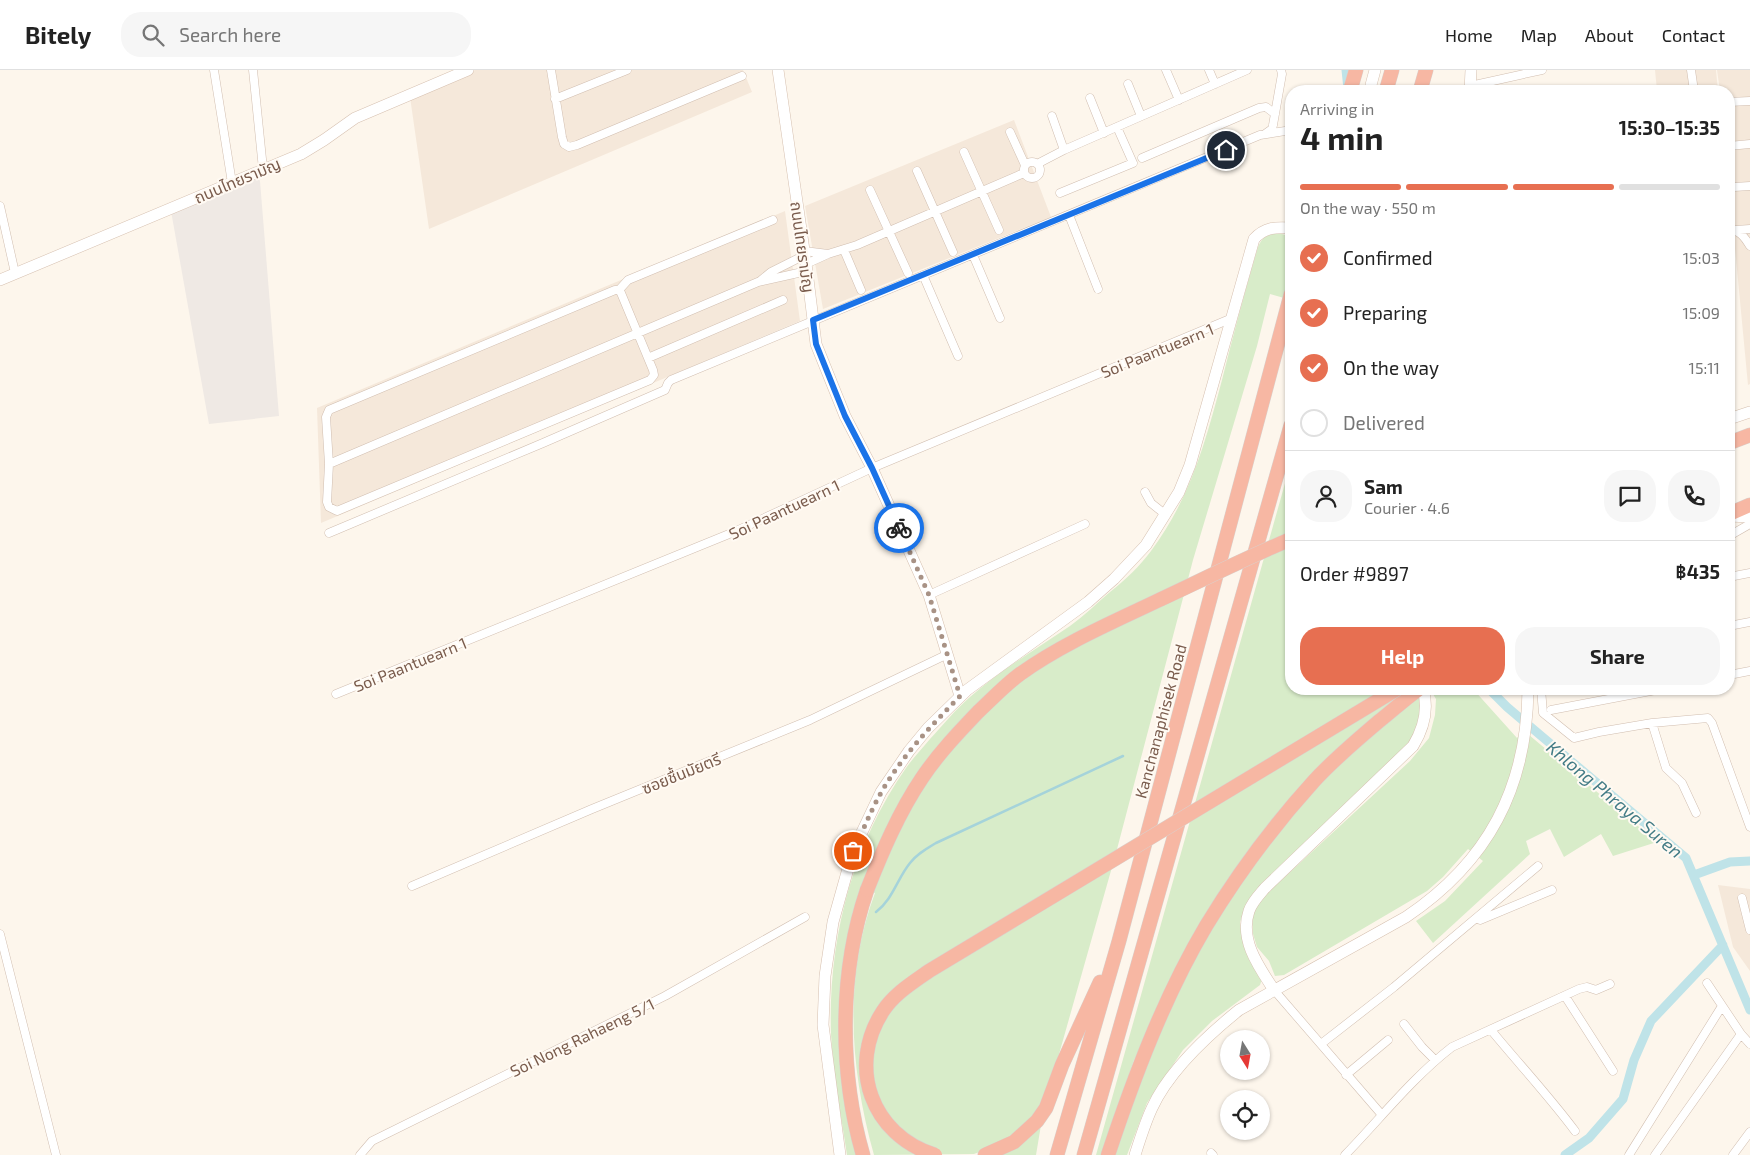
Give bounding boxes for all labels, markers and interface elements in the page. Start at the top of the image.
search box [121,12,471,57]
text: Bitely [25,20,91,49]
icon: search [139,21,167,49]
text: Search here [179,23,281,46]
text: Home [1445,24,1493,46]
text: Map [1521,24,1557,46]
text: About [1585,24,1634,46]
text: Contact [1662,24,1725,46]
text: Arriving in [1300,99,1374,118]
text: 15:30–15:35 [1619,116,1720,139]
text: 4 min [1300,118,1384,156]
pin [1205,129,1247,171]
icon: home [1212,136,1240,164]
street label: ถนนไทยรามัญ [191,153,283,207]
text: On the way · 550 m [1300,198,1436,217]
street label: ถนนไทยรามัญ [787,200,819,294]
icon: check [1300,244,1328,272]
text: Confirmed [1343,246,1433,269]
text: 15:03 [1683,248,1720,267]
icon: check [1300,299,1328,327]
text: Preparing [1343,301,1427,324]
text: 15:09 [1682,303,1720,322]
street label: Soi Paantuearn 1 [1098,319,1216,381]
icon: check [1300,354,1328,382]
text: On the way [1343,356,1439,379]
text: 15:11 [1689,358,1720,377]
text: Delivered [1343,411,1425,434]
button: person [1300,470,1352,522]
button: chat [1604,470,1656,522]
button: phone [1668,470,1720,522]
street label: Soi Paantuearn 1 [726,475,842,543]
text: Sam [1364,475,1403,498]
text: Courier · 4.6 [1364,498,1450,517]
courier [874,503,924,553]
icon: bike [885,514,913,542]
text: ฿435 [1676,560,1720,583]
text: Order #9897 [1300,562,1409,585]
button: Help [1300,627,1505,685]
button: Share [1515,627,1720,685]
street label: Soi Paantuearn 1 [351,633,469,695]
street label: Kanchanaphisek Road [1130,642,1190,800]
water label: Khlong Phraya Suren [1542,736,1688,862]
street label: ซอยชื้นมัยตรี [638,748,723,797]
pin [832,830,874,872]
icon: bag [839,837,867,865]
street label: Soi Nong Rahaeng 5/1 [507,994,657,1080]
north arrow [1220,1030,1270,1080]
map controls [1220,1030,1270,1140]
button: locate [1220,1090,1270,1140]

